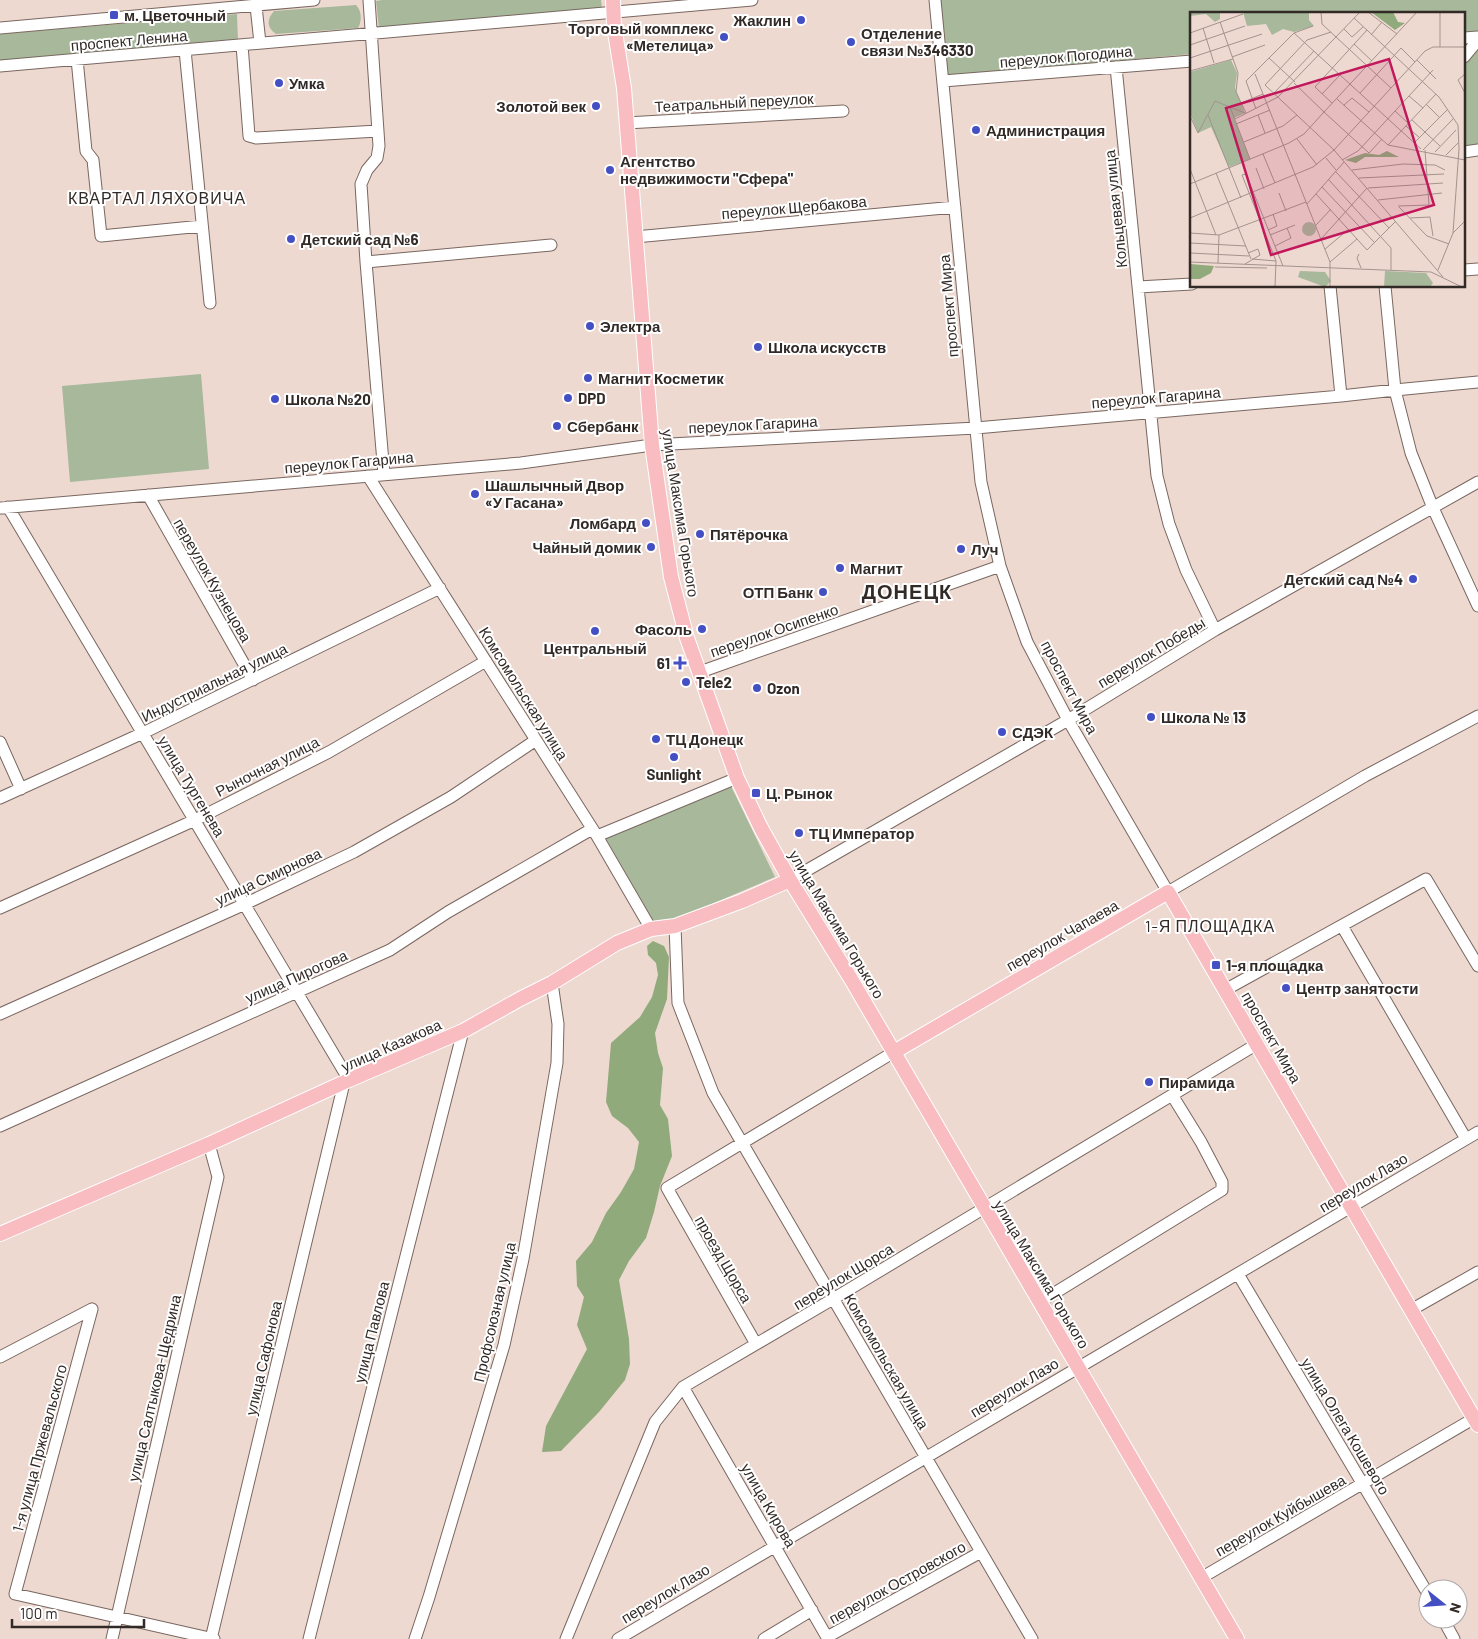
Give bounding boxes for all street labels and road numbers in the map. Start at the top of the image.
street label: проспект Ленина [70,26,189,54]
street label: переулок Погодина [999,41,1134,71]
street label: Театральный переулок [654,89,814,115]
street label: Кольцевая улица [1100,148,1130,269]
street label: переулок Щербакова [721,192,868,222]
street label: проспект Мира [934,253,961,358]
street label: переулок Гагарина [1091,382,1222,412]
street label: переулок Гагарина [688,412,819,436]
street label: улица Максима Горького [659,428,703,598]
street label: переулок Гагарина [284,447,415,477]
street label: переулок Кузнецова [170,515,256,646]
street label: переулок Осипенко [708,600,840,660]
street label: переулок Победы [1094,613,1208,691]
street label: Комсомольская улица [476,623,573,763]
street label: проспект Мира [1038,637,1102,737]
street label: Индустриальная улица [138,639,290,725]
street label: улица Тургенева [155,732,230,840]
street label: Рыночная улица [212,732,322,800]
street label: улица Смирнова [212,843,324,908]
street label: улица Максима Горького [786,847,888,1001]
street label: переулок Чапаева [1003,895,1122,974]
street label: улица Пирогова [242,945,350,1007]
street label: проспект Мира [1238,988,1306,1087]
street label: улица Казакова [338,1015,444,1075]
street label: переулок Лазо [1315,1149,1411,1215]
street label: улица Максима Горького [991,1197,1093,1351]
street label: проезд Щорса [692,1212,757,1306]
street label: переулок Щорса [790,1239,897,1313]
street label: Профсоюзная улица [469,1240,519,1384]
street label: улица Павлова [350,1279,393,1385]
street label: Комсомольская улица [841,1290,933,1432]
street label: улица Салтыкова-Щедрина [124,1292,184,1483]
street label: улица Сафонова [241,1298,285,1417]
street label: переулок Лазо [966,1354,1062,1420]
street label: улица Олега Кошевого [1298,1354,1394,1498]
street label: 1-я улица Пржевальского [8,1362,70,1534]
street label: улица Кирова [738,1460,801,1551]
street label: переулок Куйбышева [1212,1470,1349,1560]
street label: переулок Островского [825,1537,969,1627]
street label: переулок Лазо [617,1560,713,1626]

